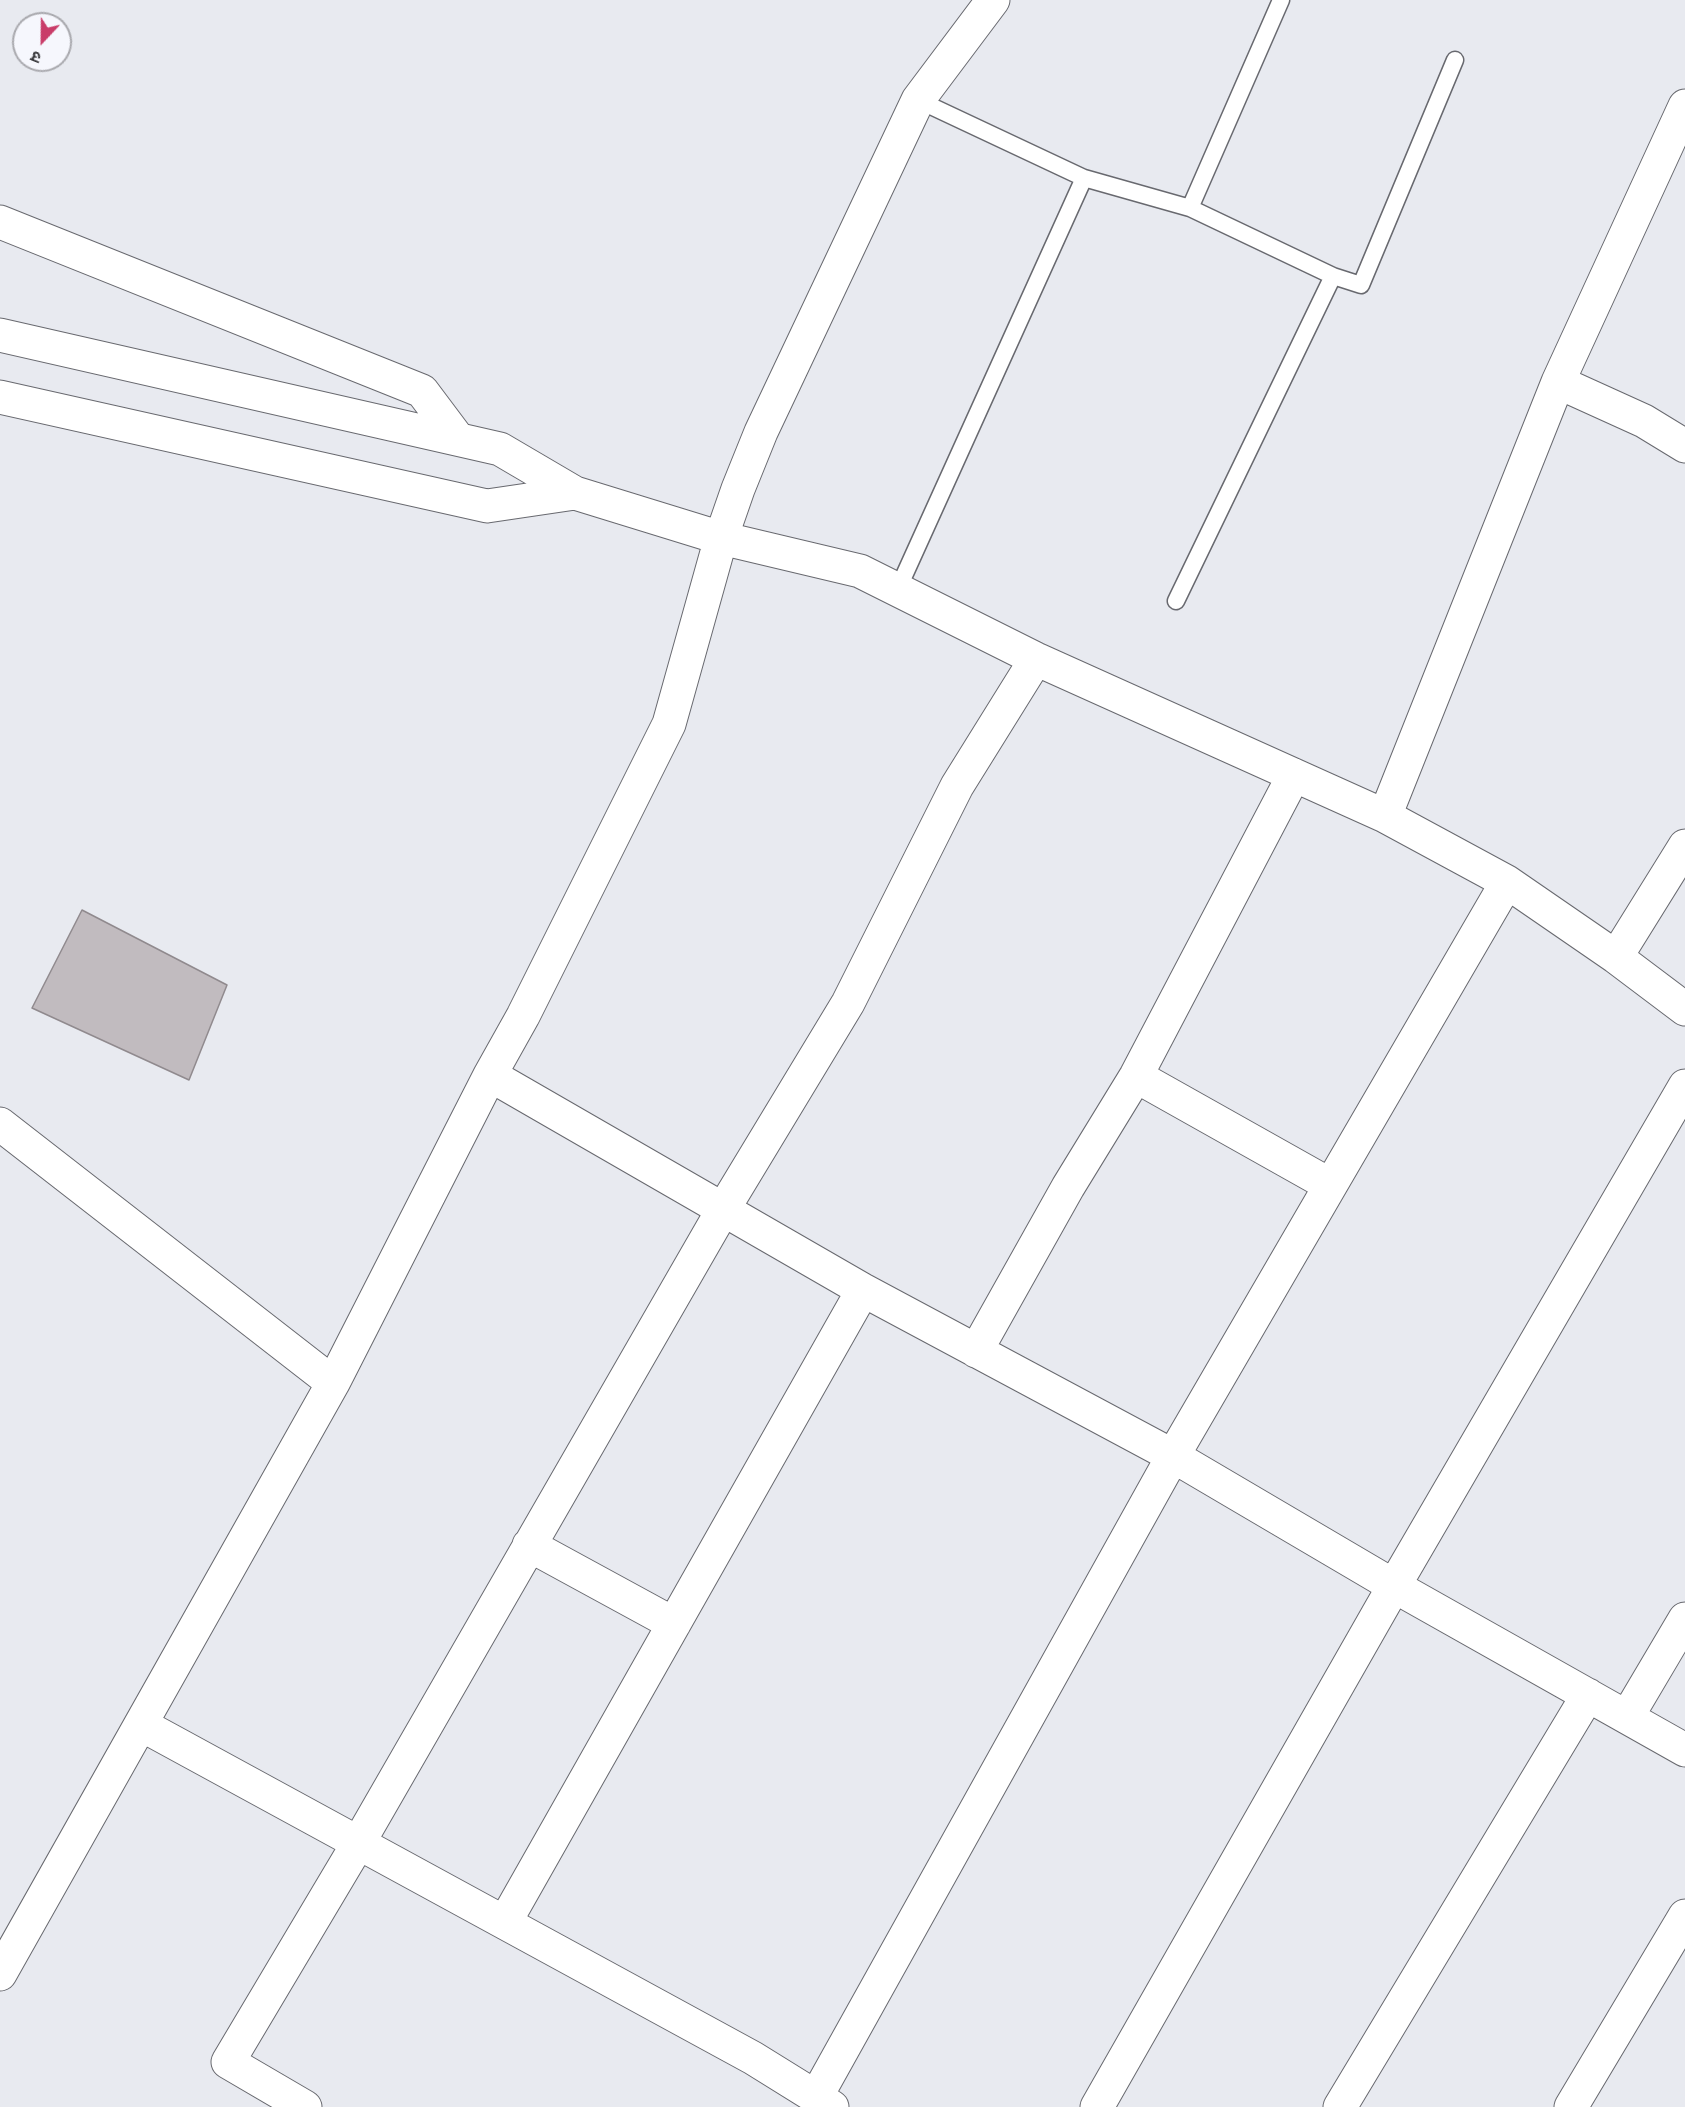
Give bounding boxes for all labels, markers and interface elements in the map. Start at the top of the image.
north arrow [12,12,72,72]
text: उ [28,47,44,68]

